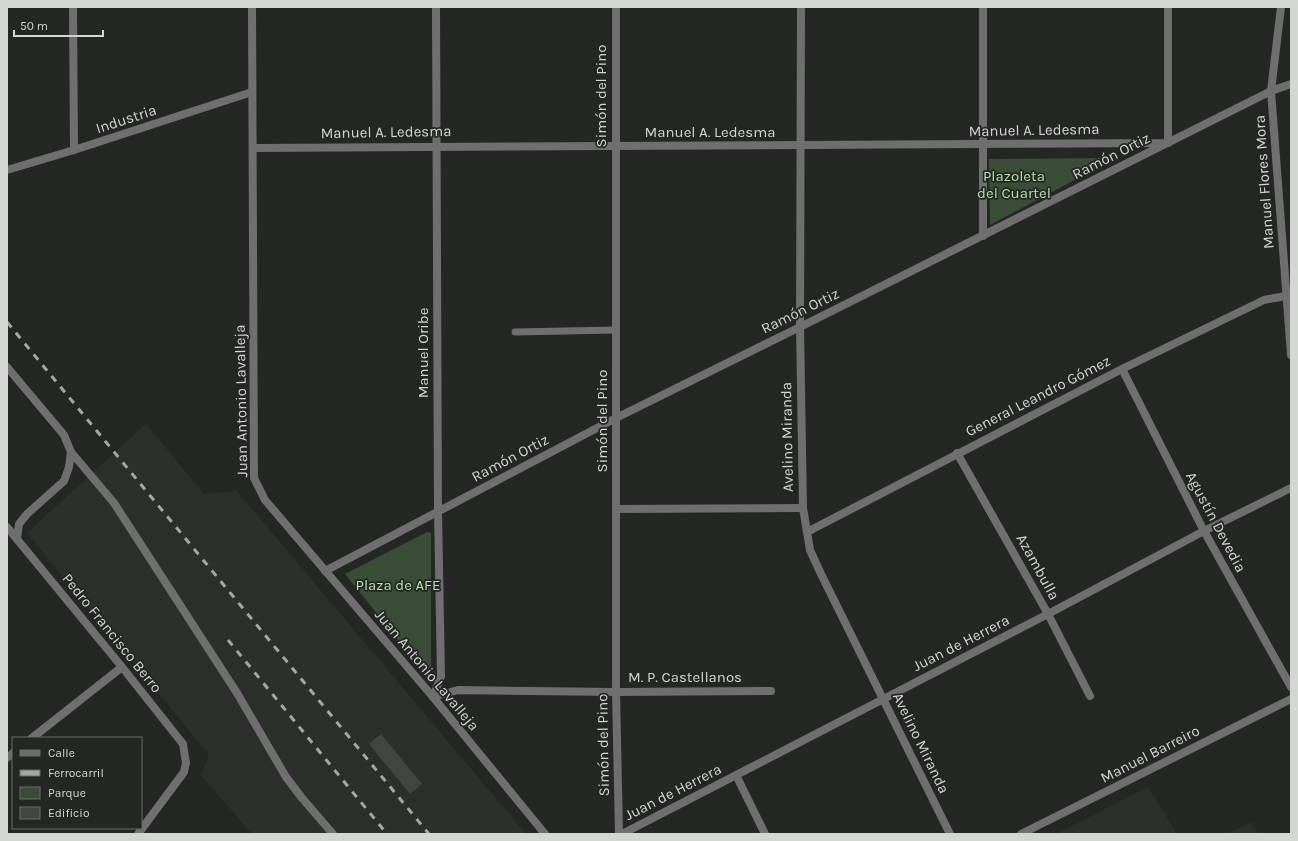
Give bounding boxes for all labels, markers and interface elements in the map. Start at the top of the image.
scale bar [14,12,103,38]
text: 50 m [20,19,48,33]
street label: Simón del Pino [592,45,610,147]
street label: Industria [93,101,159,137]
street label: Manuel Flores Mora [1250,115,1278,249]
street label: Manuel A. Ledesma [968,120,1100,140]
street label: Manuel A. Ledesma [320,122,452,142]
street label: Manuel A. Ledesma [645,123,775,141]
street label: Ramón Ortiz [1069,129,1153,183]
park label: Plazoleta del Cuartel [977,167,1051,202]
street label: Ramón Ortiz [758,284,842,338]
street label: Manuel Oribe [414,308,432,398]
street label: Juan Antonio Lavalleja [231,324,251,478]
street label: General Leandro Gómez [962,352,1114,440]
street label: Simón del Pino [593,370,611,472]
street label: Avelino Miranda [777,382,797,492]
street label: Ramón Ortiz [468,430,552,486]
street label: Agustín Devedia [1182,469,1250,575]
street label: Azambulla [1013,531,1063,603]
street label: Pedro Francisco Berro [58,570,166,696]
park label: Plaza de AFE [356,576,440,594]
street label: Juan Antonio Lavalleja [371,606,483,734]
street label: Juan de Herrera [910,611,1012,675]
street label: M. P. Castellanos [628,668,742,686]
street label: Avelino Miranda [889,690,953,796]
street label: Simón del Pino [593,693,613,797]
street label: Manuel Barreiro [1097,721,1203,787]
legend [12,737,142,829]
text: Calle [48,746,75,760]
street label: Juan de Herrera [622,760,724,824]
text: Ferrocarril [48,766,104,780]
text: Parque [48,786,86,800]
text: Edificio [48,806,89,820]

